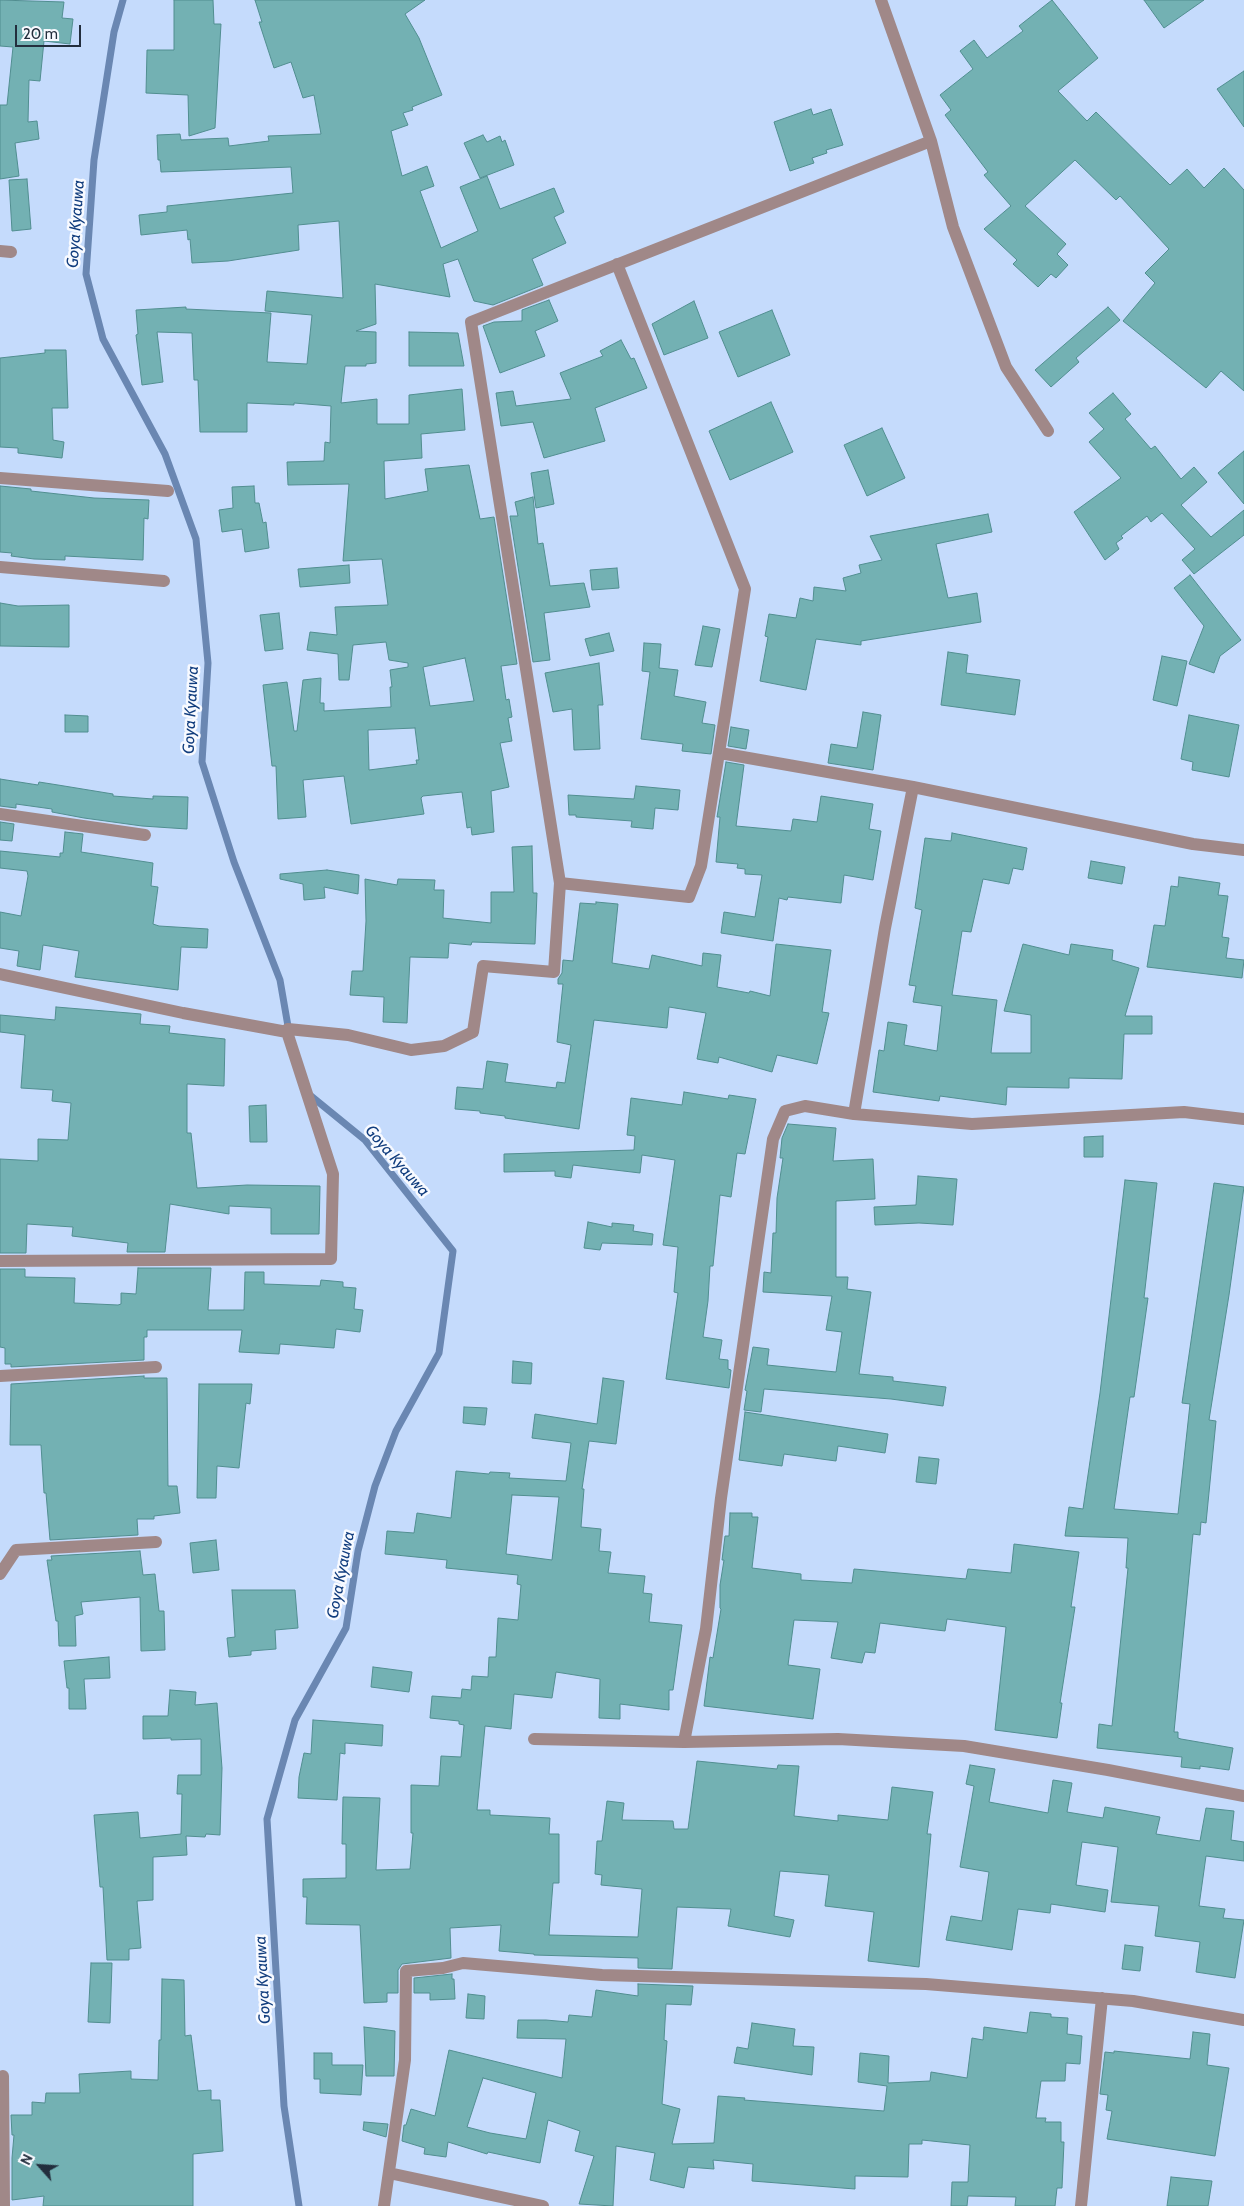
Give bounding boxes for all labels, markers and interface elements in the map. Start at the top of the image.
scale bar [18,15,84,47]
text: 20 m [23,25,58,43]
water label: Goya Kyauwa [63,179,89,269]
water label: Goya Kyauwa [179,665,203,755]
water label: Goya Kyauwa [361,1121,433,1201]
water label: Goya Kyauwa [323,1530,359,1620]
water label: Goya Kyauwa [251,1935,275,2025]
north arrow [15,2141,65,2191]
text: N [16,2151,37,2168]

